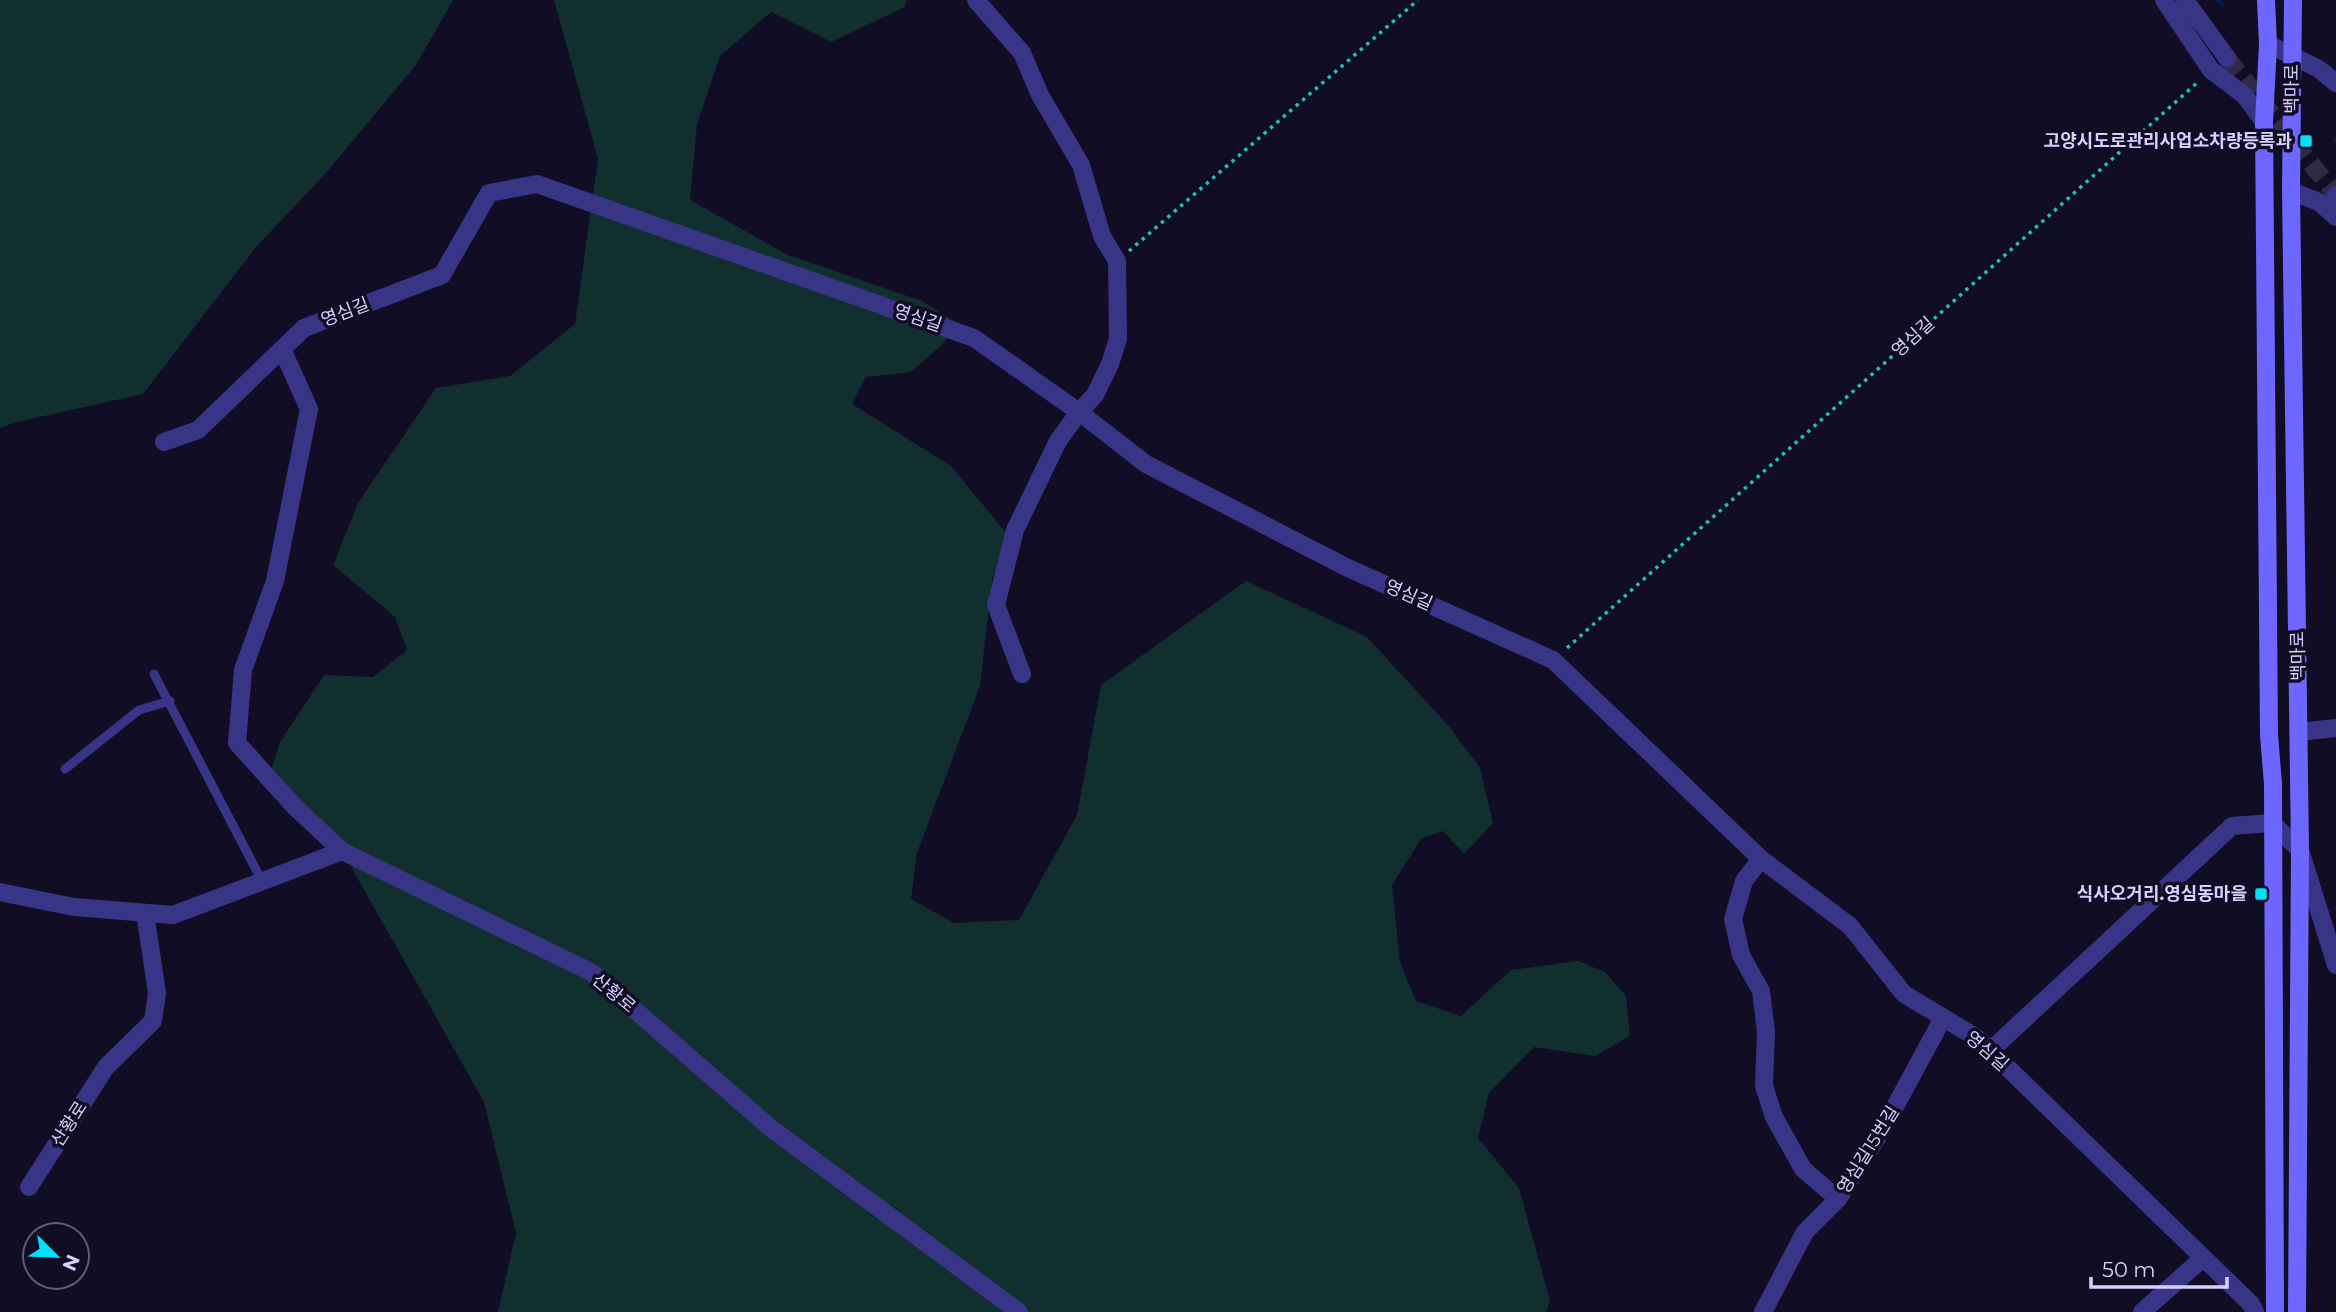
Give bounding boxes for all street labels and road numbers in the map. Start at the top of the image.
street label: 백마로 [2281,64,2303,114]
street label: 영심길 [318,293,372,331]
street label: 영심길 [891,300,945,336]
street label: 영심길 [1887,312,1939,362]
street label: 영심길 [1382,575,1436,615]
street label: 백마로 [2287,631,2309,681]
street label: 산황로 [588,969,640,1017]
street label: 영심길 [1961,1026,2013,1076]
street label: 산황로 [46,1097,92,1151]
street label: 영심길15번길 [1832,1102,1904,1198]

